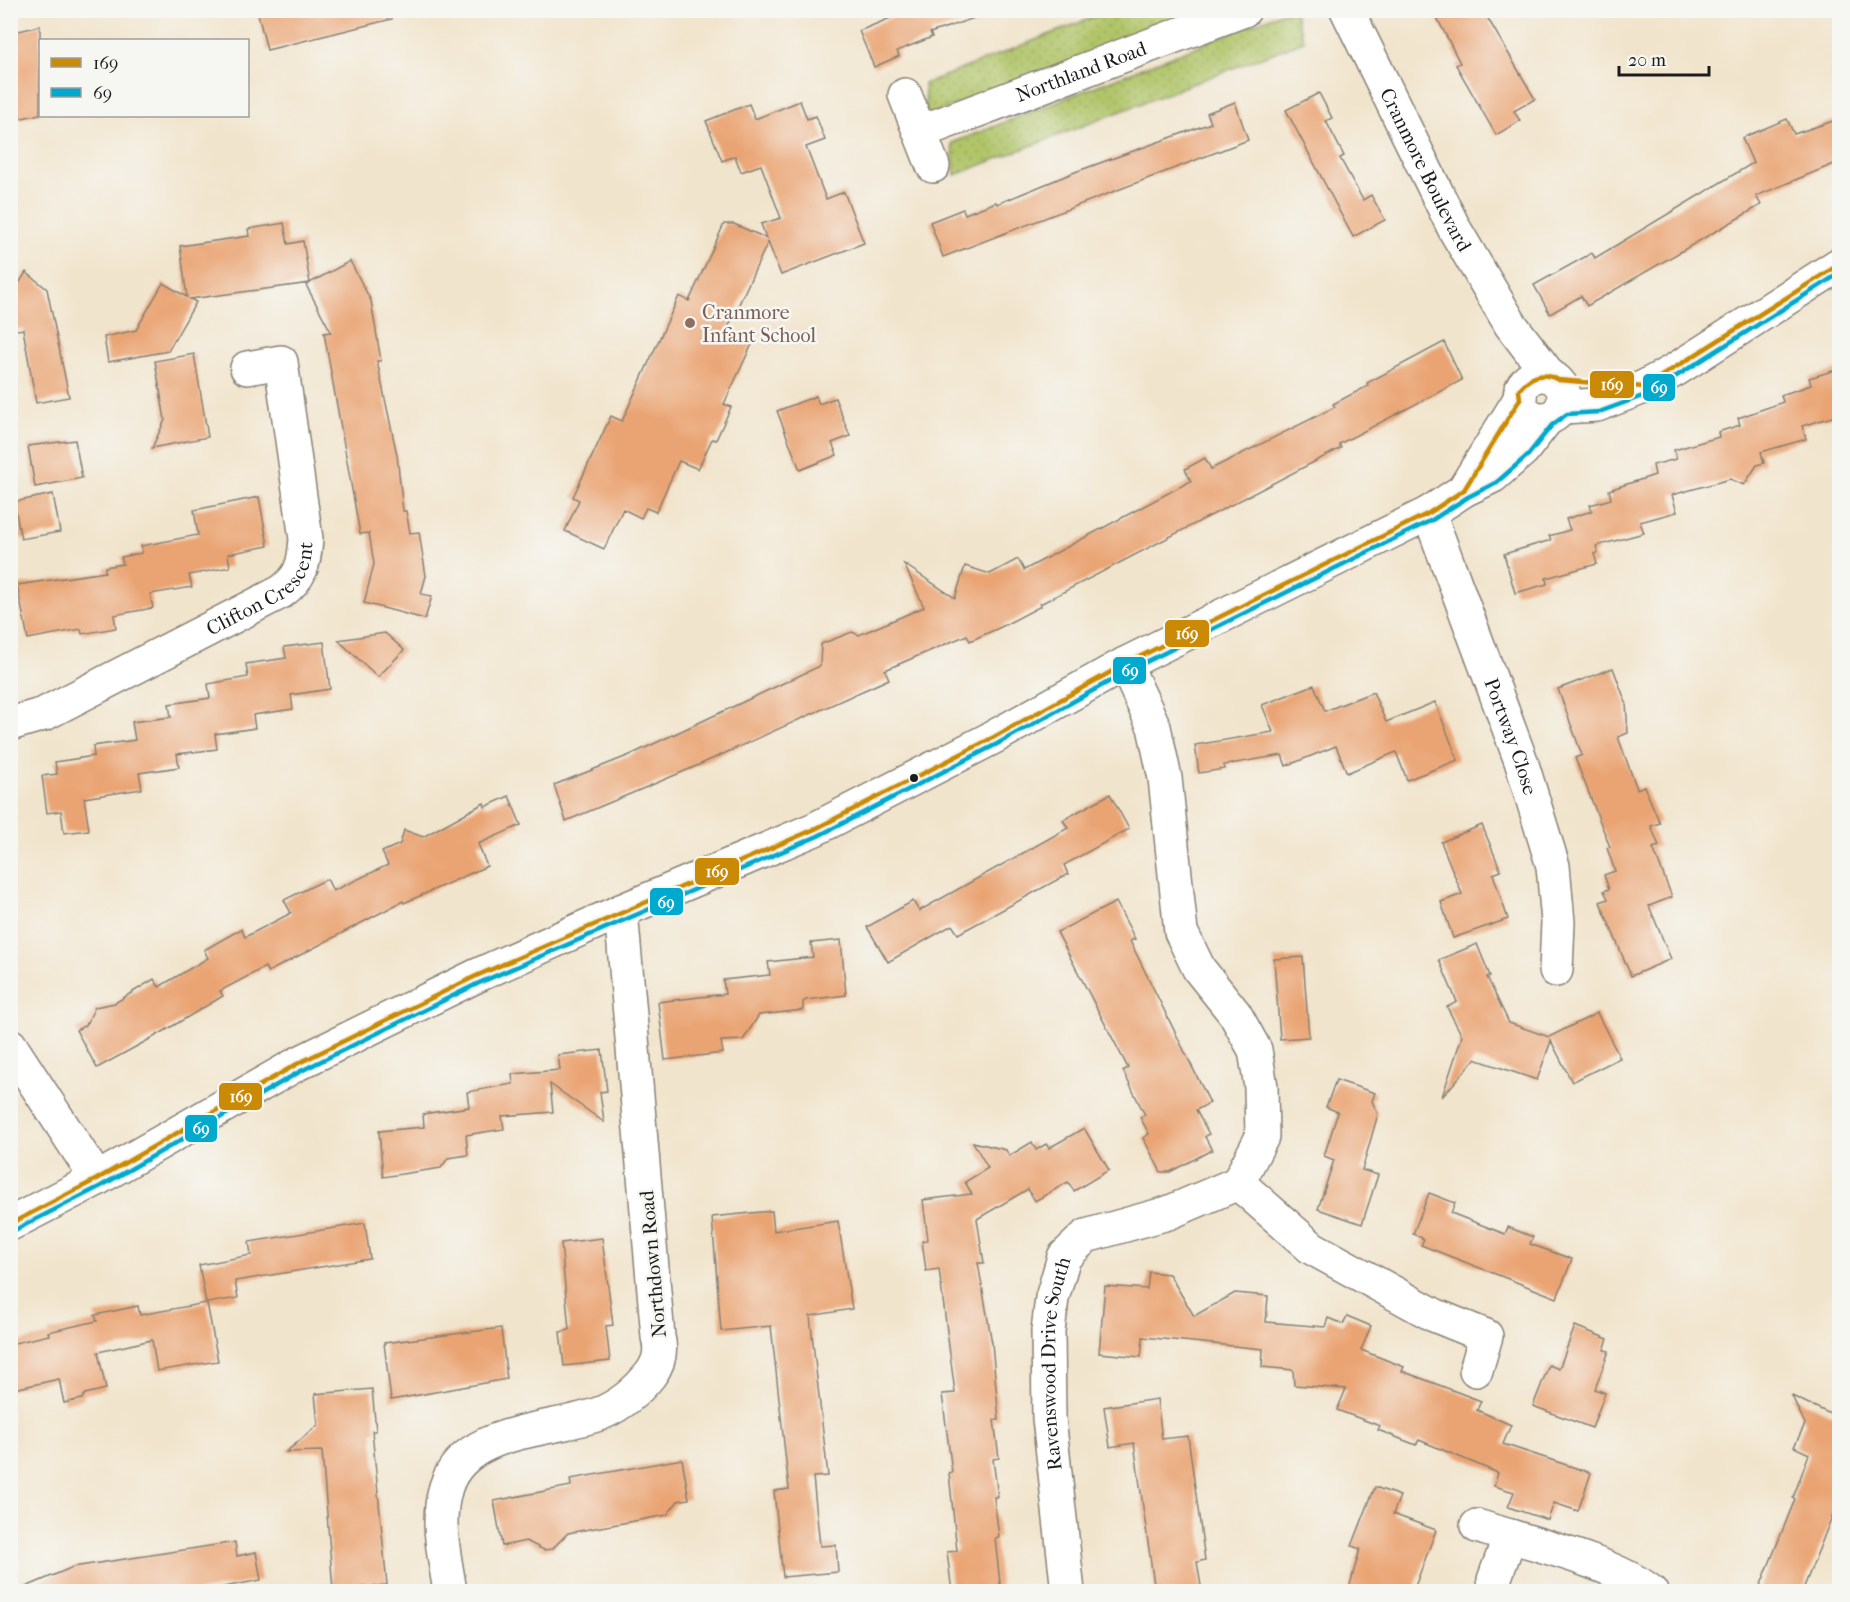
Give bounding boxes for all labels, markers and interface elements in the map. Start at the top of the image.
street label: Northland Road [1012,36,1151,106]
legend [39,39,249,117]
scale bar [1619,39,1709,77]
text: 20 m [1628,50,1666,71]
text: 169 [93,53,119,74]
text: 69 [93,83,112,104]
street label: Cranmore Boulevard [1376,84,1477,256]
place label: Cranmore Infant School [702,301,816,347]
marker: Cranmore Infant School [683,316,697,330]
line badge: 169 [1589,370,1635,399]
line badge: 69 [1642,373,1676,402]
text: 169 [1601,375,1623,395]
text: 69 [1650,378,1668,398]
street label: Clifton Crescent [202,541,317,640]
line badge: 169 [1164,619,1210,648]
text: 169 [1176,624,1198,644]
line badge: 69 [1112,656,1147,685]
text: 69 [1121,661,1139,681]
street label: Portway Close [1480,675,1542,798]
unlabelled marker [908,772,920,784]
line badge: 169 [694,857,740,886]
text: 169 [706,862,728,882]
line badge: 69 [649,887,684,916]
text: 69 [657,893,675,913]
line badge: 169 [218,1082,263,1111]
text: 169 [230,1087,252,1107]
line badge: 69 [184,1114,218,1143]
text: 69 [192,1119,210,1139]
street label: Northdown Road [635,1188,671,1339]
street label: Ravenswood Drive South [1036,1253,1075,1472]

